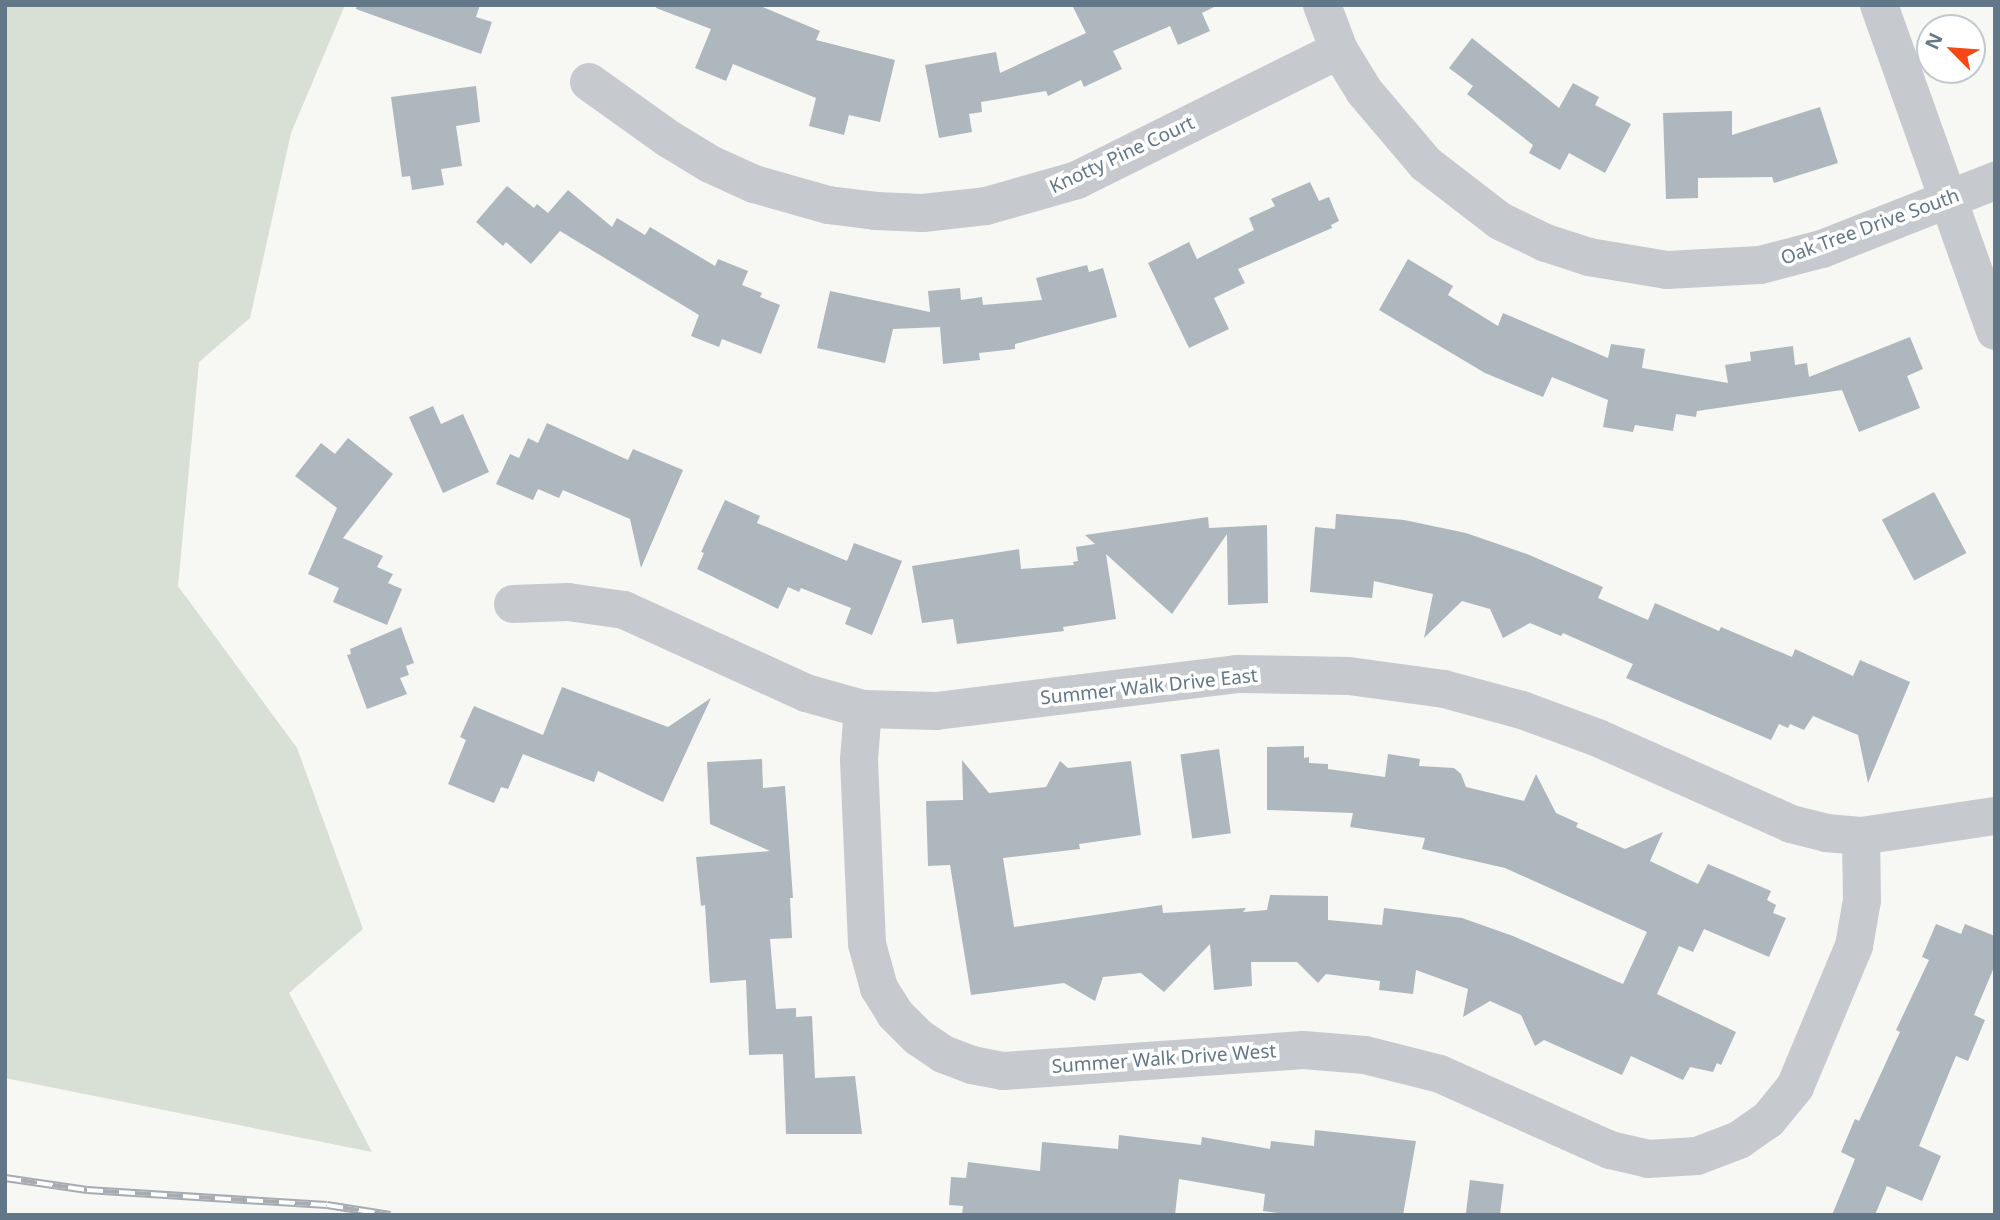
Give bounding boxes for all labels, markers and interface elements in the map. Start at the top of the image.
north arrow [1916,14,1986,84]
text: N [1919,28,1949,53]
street label: Knotty Pine Court [1046,111,1198,199]
street label: Oak Tree Drive South [1778,184,1962,270]
street label: Summer Walk Drive East [1039,664,1259,710]
street label: Summer Walk Drive West [1051,1040,1277,1078]

